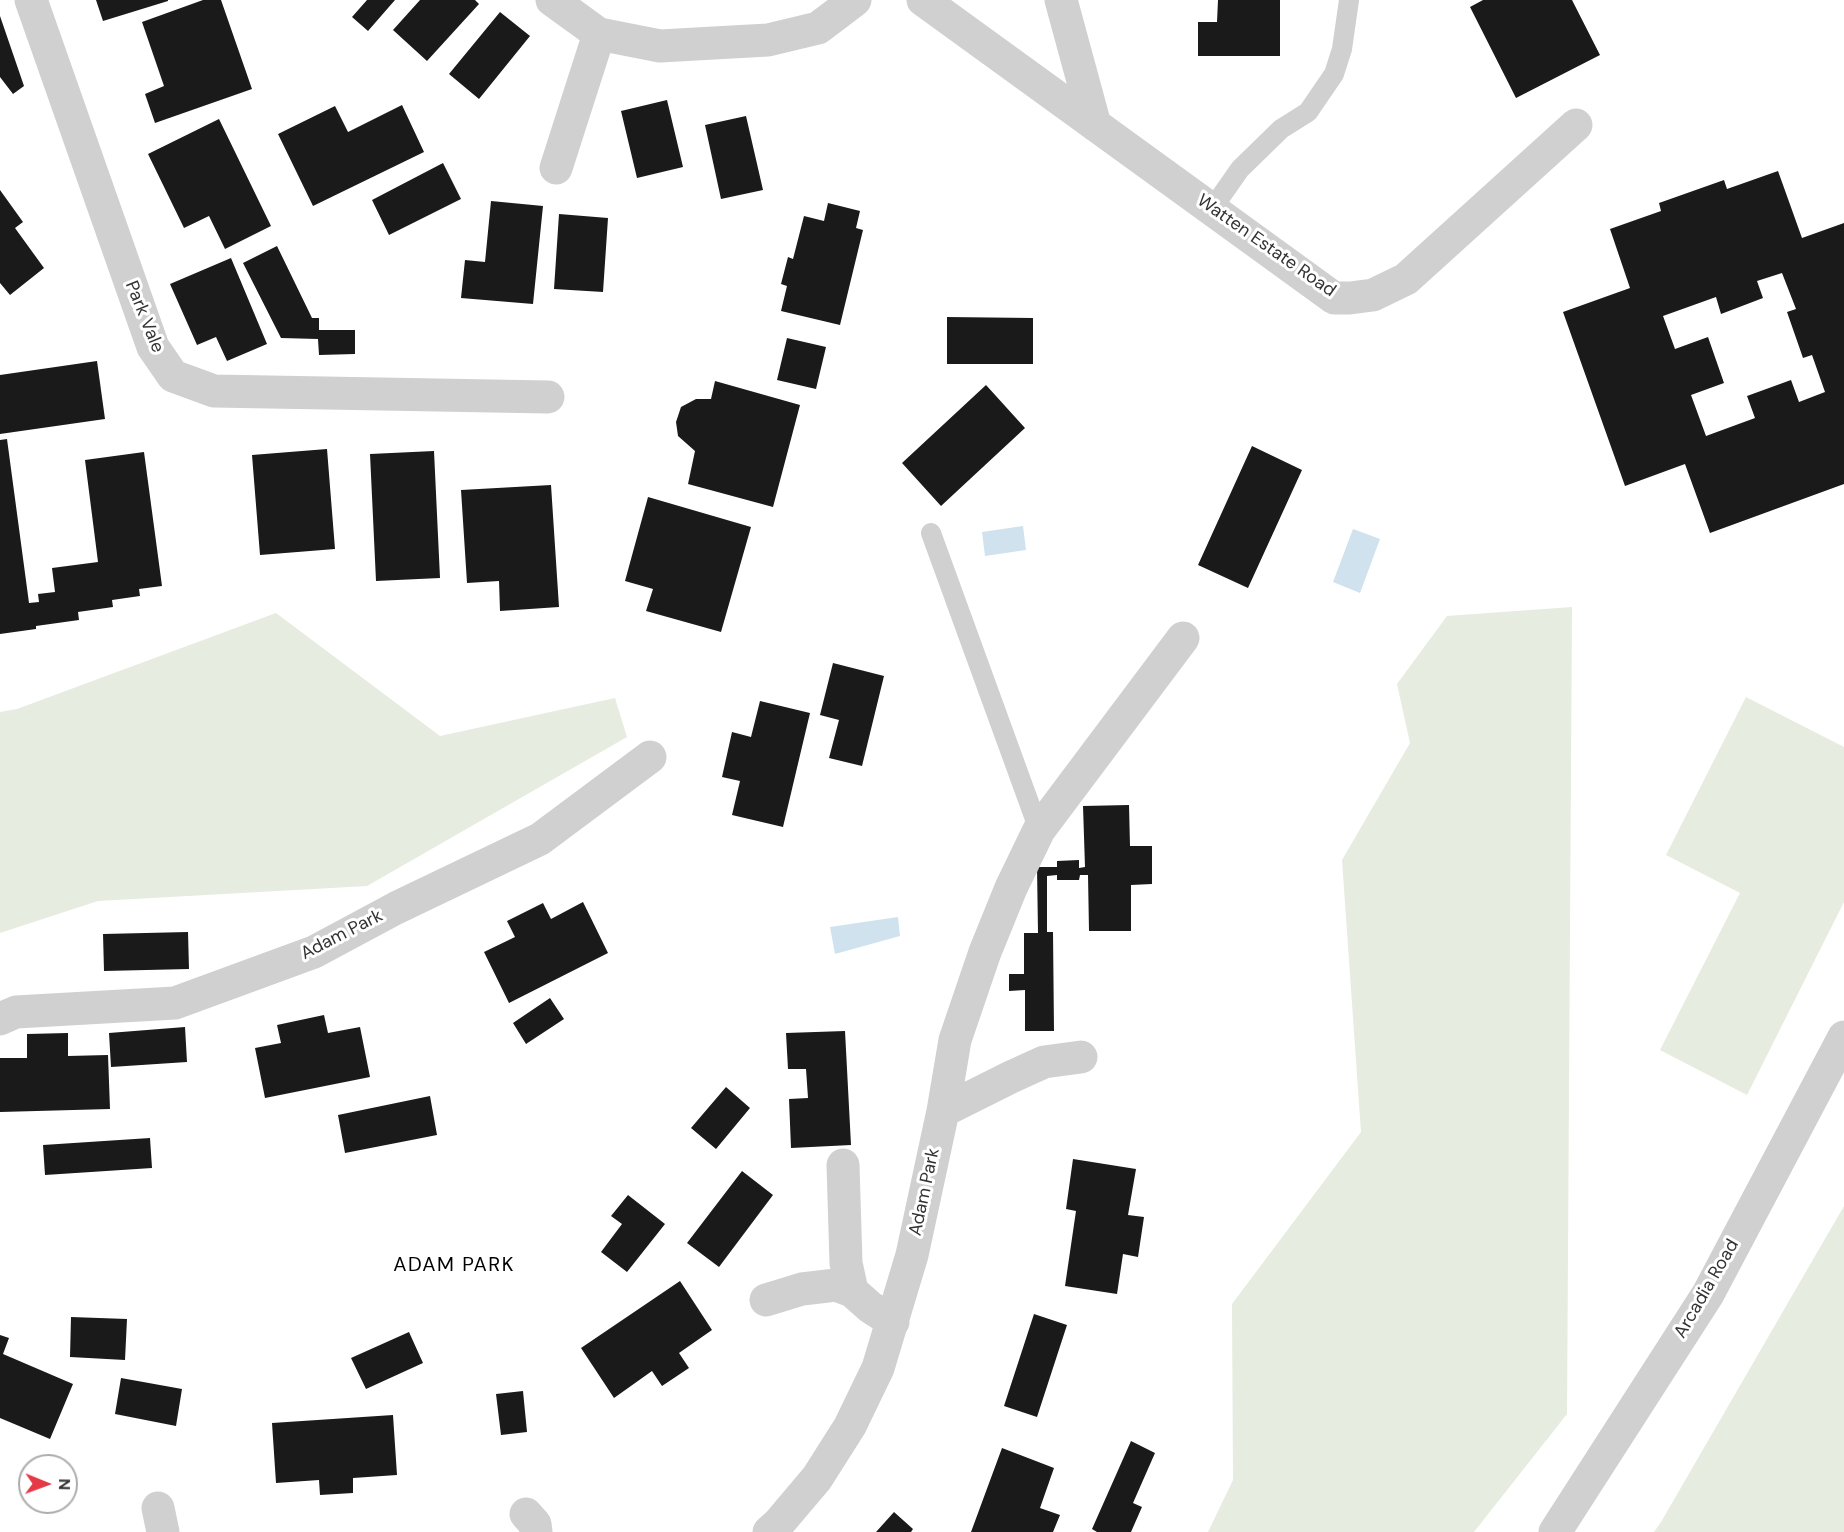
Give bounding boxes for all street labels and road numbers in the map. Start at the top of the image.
street label: Watten Estate Road [1192,190,1340,302]
street label: Park Vale [120,278,168,356]
street label: Adam Park [297,905,387,965]
street label: Adam Park [905,1146,945,1238]
street label: Arcadia Road [1670,1236,1744,1342]

